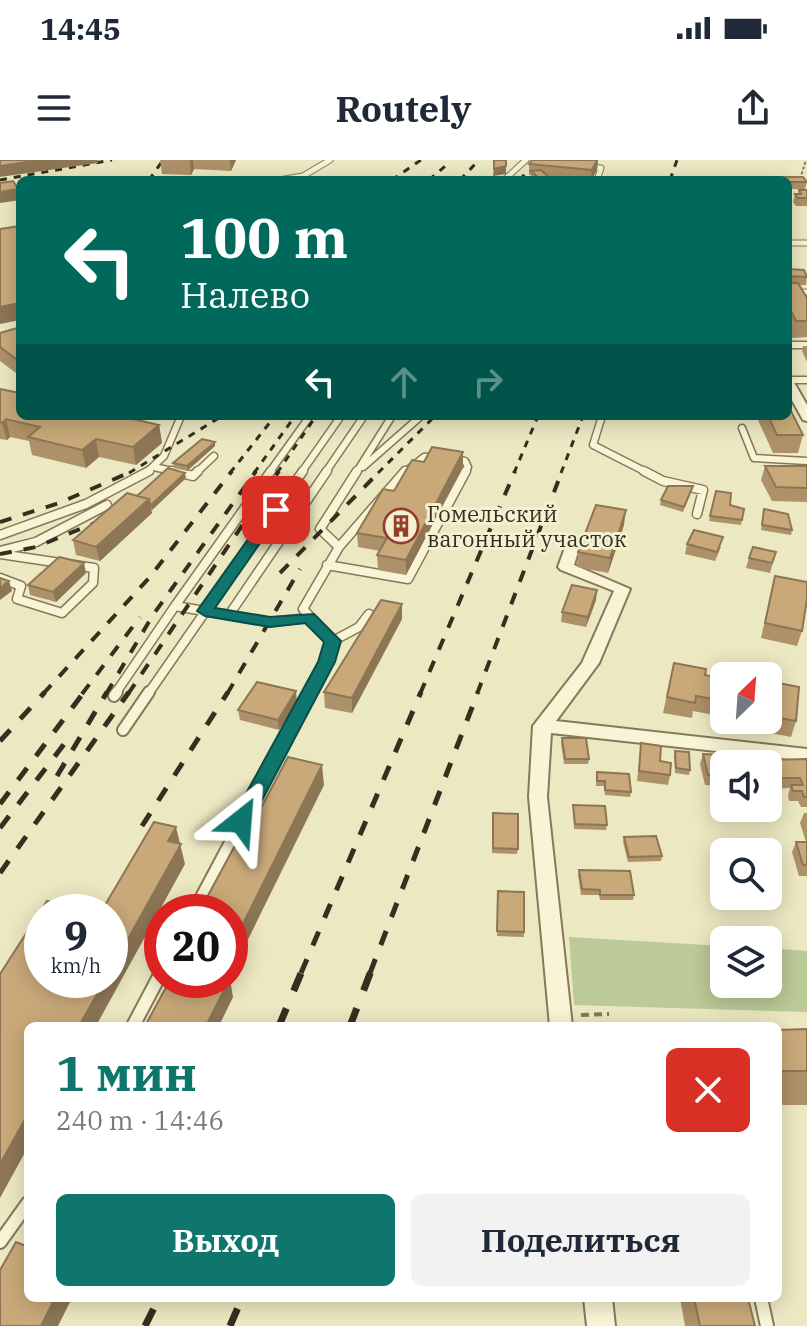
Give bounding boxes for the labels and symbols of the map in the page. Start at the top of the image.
pin [242,476,310,544]
place label: Гомельский вагонный участок [427,499,627,553]
building icon: Гомельский вагонный участок [382,507,420,545]
north arrow [710,662,782,734]
position arrow [199,779,283,863]
speed limit sign: 20 [144,894,248,998]

